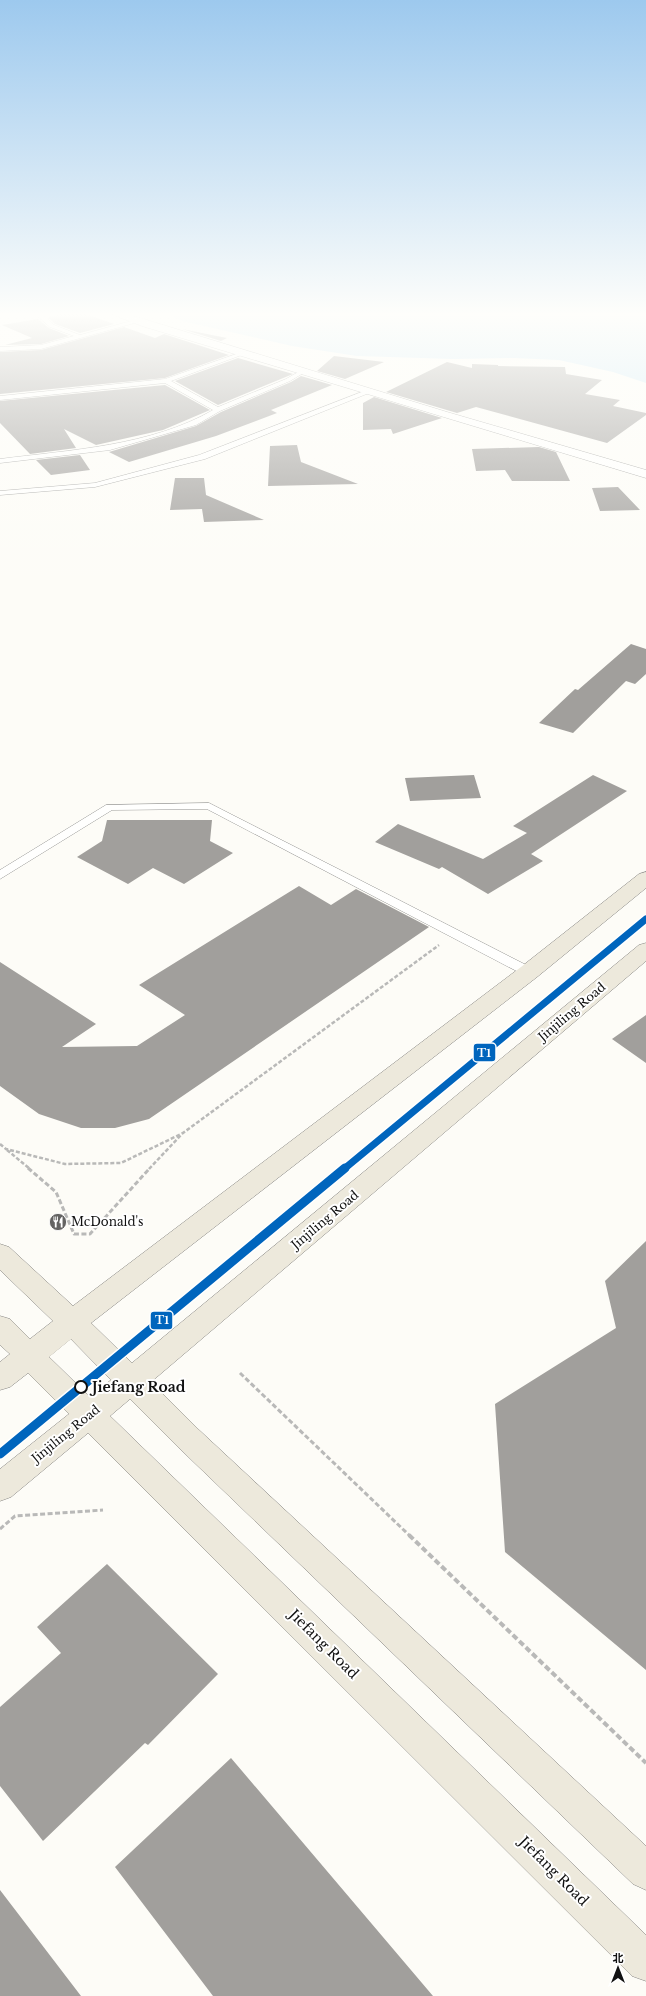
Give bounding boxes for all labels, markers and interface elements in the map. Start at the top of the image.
street label: Jinjiling Road [533,979,608,1045]
line badge: T1 [473,1043,496,1062]
text: T1 [477,1046,491,1060]
street label: Jinjiling Road [286,1187,361,1253]
restaurant icon: McDonald's [48,1212,68,1232]
place label: McDonald's [71,1214,143,1229]
line badge: T1 [150,1311,173,1330]
text: T1 [155,1313,169,1327]
place label: Jiefang Road [89,1378,186,1396]
marker: Jiefang Road [74,1380,88,1394]
street label: Jinjiling Road [27,1402,103,1467]
street label: Jiefang Road [284,1604,363,1683]
street label: Jiefang Road [514,1831,593,1910]
north arrow [598,1948,638,1988]
text: 北 [613,1951,624,1965]

